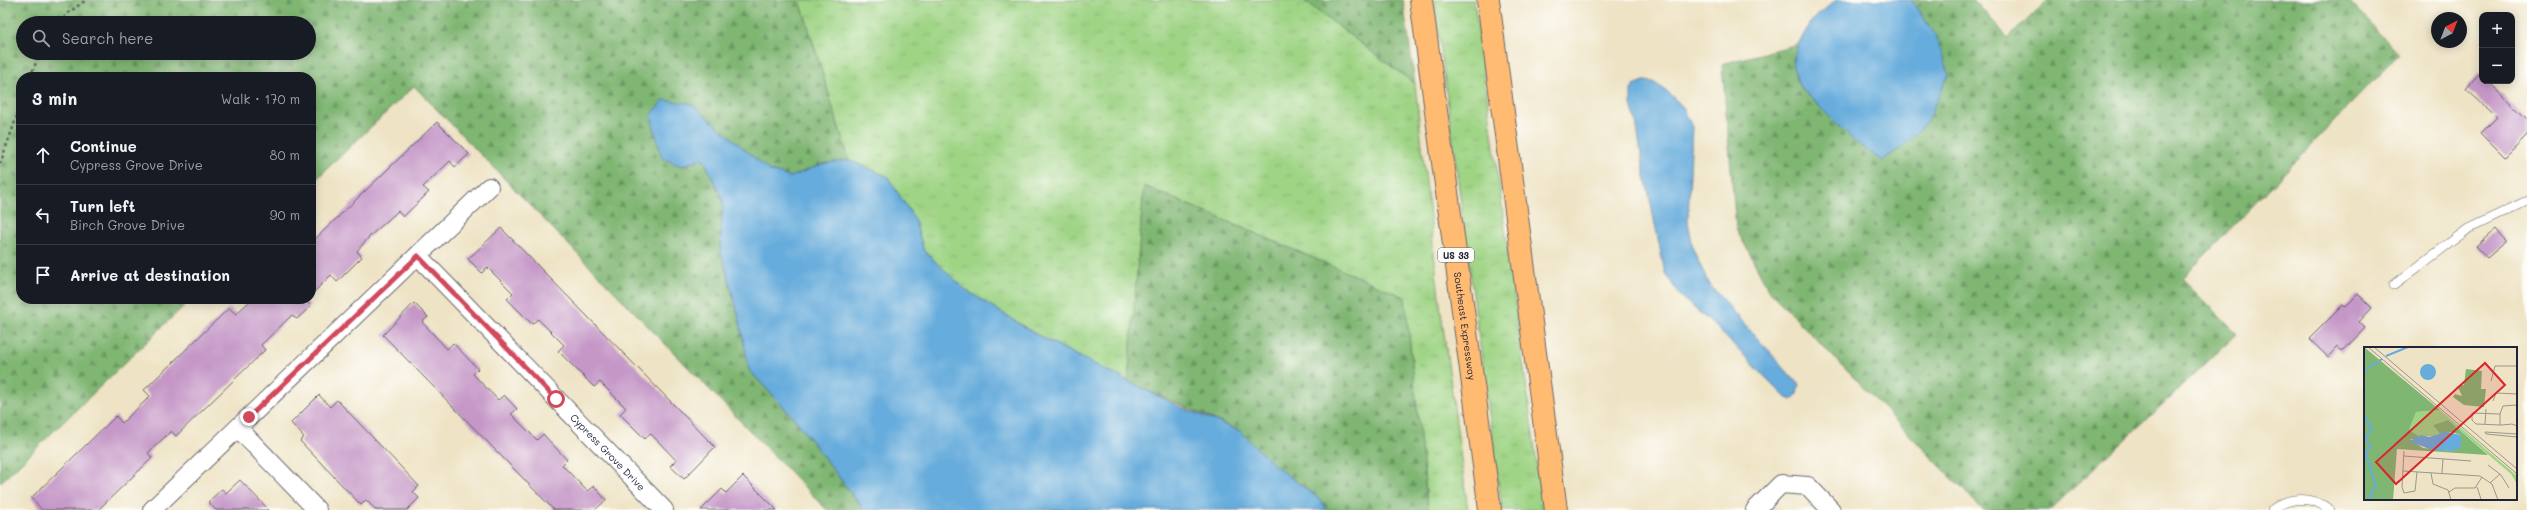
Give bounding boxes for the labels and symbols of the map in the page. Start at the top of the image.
north arrow [2431,12,2467,48]
road number: US 33 [1438,248,1474,262]
street label: Southeast Expressway [1451,271,1479,381]
inset map [2364,347,2517,500]
route start [547,390,565,408]
route end [240,408,258,426]
street label: Cypress Grove Drive [567,410,649,494]

